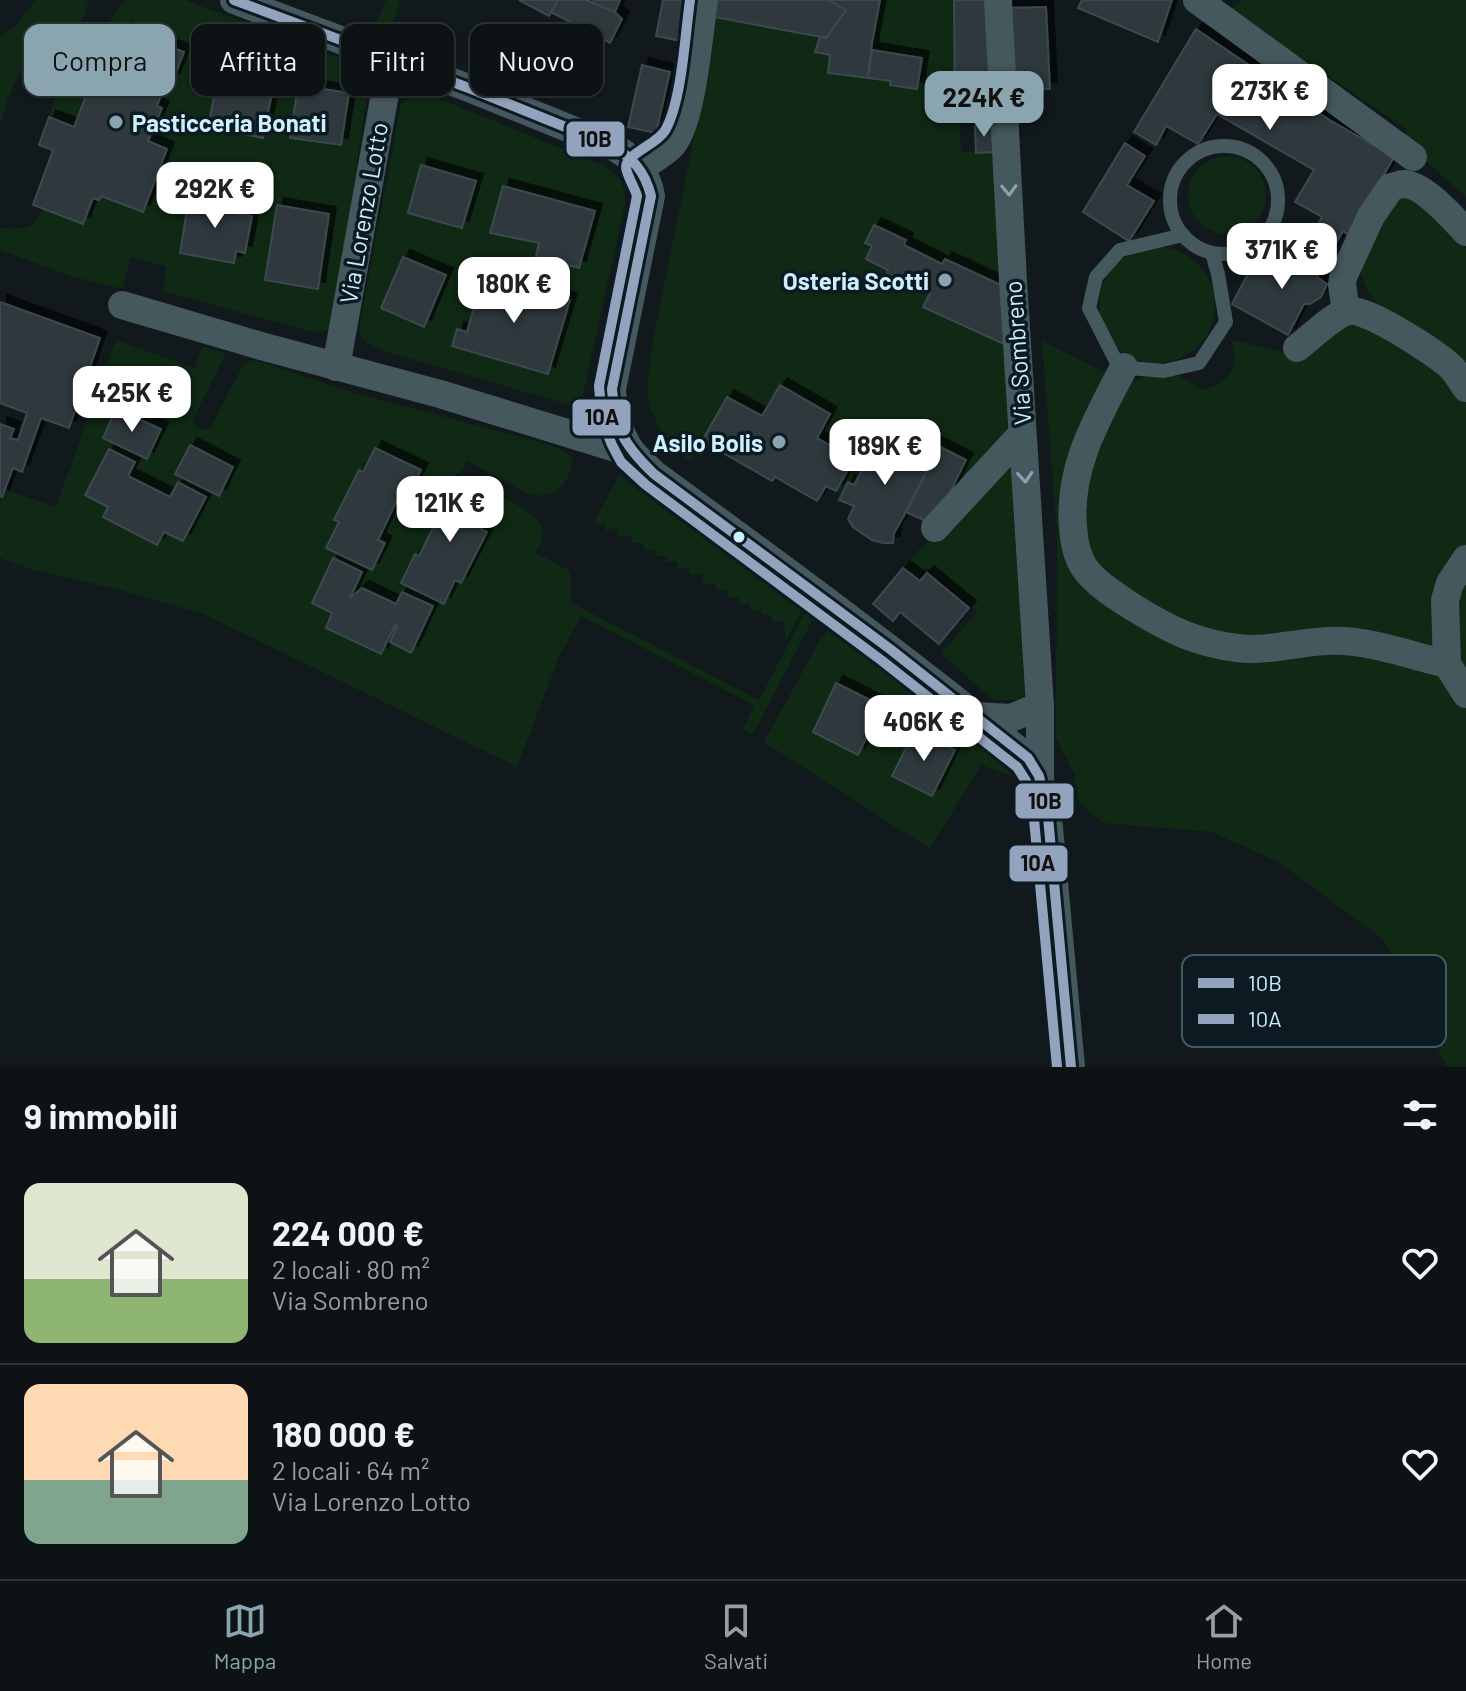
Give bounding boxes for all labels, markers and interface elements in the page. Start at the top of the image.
chip: Compra [24,24,175,96]
chip: Affitta [191,24,325,96]
chip: Filtri [341,24,454,96]
chip: Nuovo [470,24,603,96]
pin: 273K € [1205,64,1335,132]
pin: 224K € [919,71,1049,139]
text: 273K € [1230,74,1310,105]
text: 224K € [943,81,1025,112]
place label: Pasticceria Bonati [132,108,327,137]
marker: Pasticceria Bonati [107,113,125,131]
street label: Via Lorenzo Lotto [333,120,393,306]
line badge: 10B [565,120,626,158]
text: 10B [578,125,612,151]
pin: 292K € [150,162,280,230]
text: 292K € [175,172,255,203]
one-way arrow [1000,184,1017,197]
pin: 371K € [1217,223,1347,291]
text: 371K € [1245,233,1319,264]
pin: 180K € [449,257,579,325]
place label: Osteria Scotti [783,266,929,295]
text: 180K € [476,267,552,298]
marker: Osteria Scotti [936,271,954,289]
street label: Via Sombreno [997,280,1037,426]
pin: 425K € [67,366,197,434]
text: 425K € [91,376,173,407]
line badge: 10A [571,398,632,437]
text: 10A [584,403,620,429]
pin: 189K € [820,419,950,487]
place label: Asilo Bolis [652,428,763,457]
text: 189K € [847,429,923,460]
marker: Asilo Bolis [770,433,788,451]
one-way arrow [1016,471,1033,484]
pin: 121K € [385,476,515,544]
text: 121K € [415,486,485,517]
unlabelled marker [731,529,747,545]
pin: 406K € [859,695,989,763]
text: 406K € [883,705,965,736]
line badge: 10B [1014,782,1075,820]
text: 10B [1028,787,1062,813]
line badge: 10A [1008,844,1069,883]
text: 10A [1020,849,1056,875]
legend [1182,955,1446,1047]
text: 10B [1248,969,1282,995]
text: 10A [1248,1005,1281,1031]
icon: filters [1398,1093,1442,1137]
text: 9 immobili [24,1095,178,1136]
text: 224 000 € [272,1212,424,1253]
icon: home [88,1215,184,1311]
icon: heart [1398,1241,1442,1285]
text: 2 locali · 80 m² [272,1253,430,1284]
text: Via Sombreno [272,1284,429,1315]
text: 180 000 € [272,1413,415,1454]
icon: home [88,1416,184,1512]
icon: heart [1398,1442,1442,1486]
text: 2 locali · 64 m² [272,1454,429,1485]
text: Via Lorenzo Lotto [272,1485,471,1516]
tab: Mappa [214,1599,276,1673]
tab: Salvati [704,1599,768,1673]
tab: Home [1196,1599,1252,1673]

